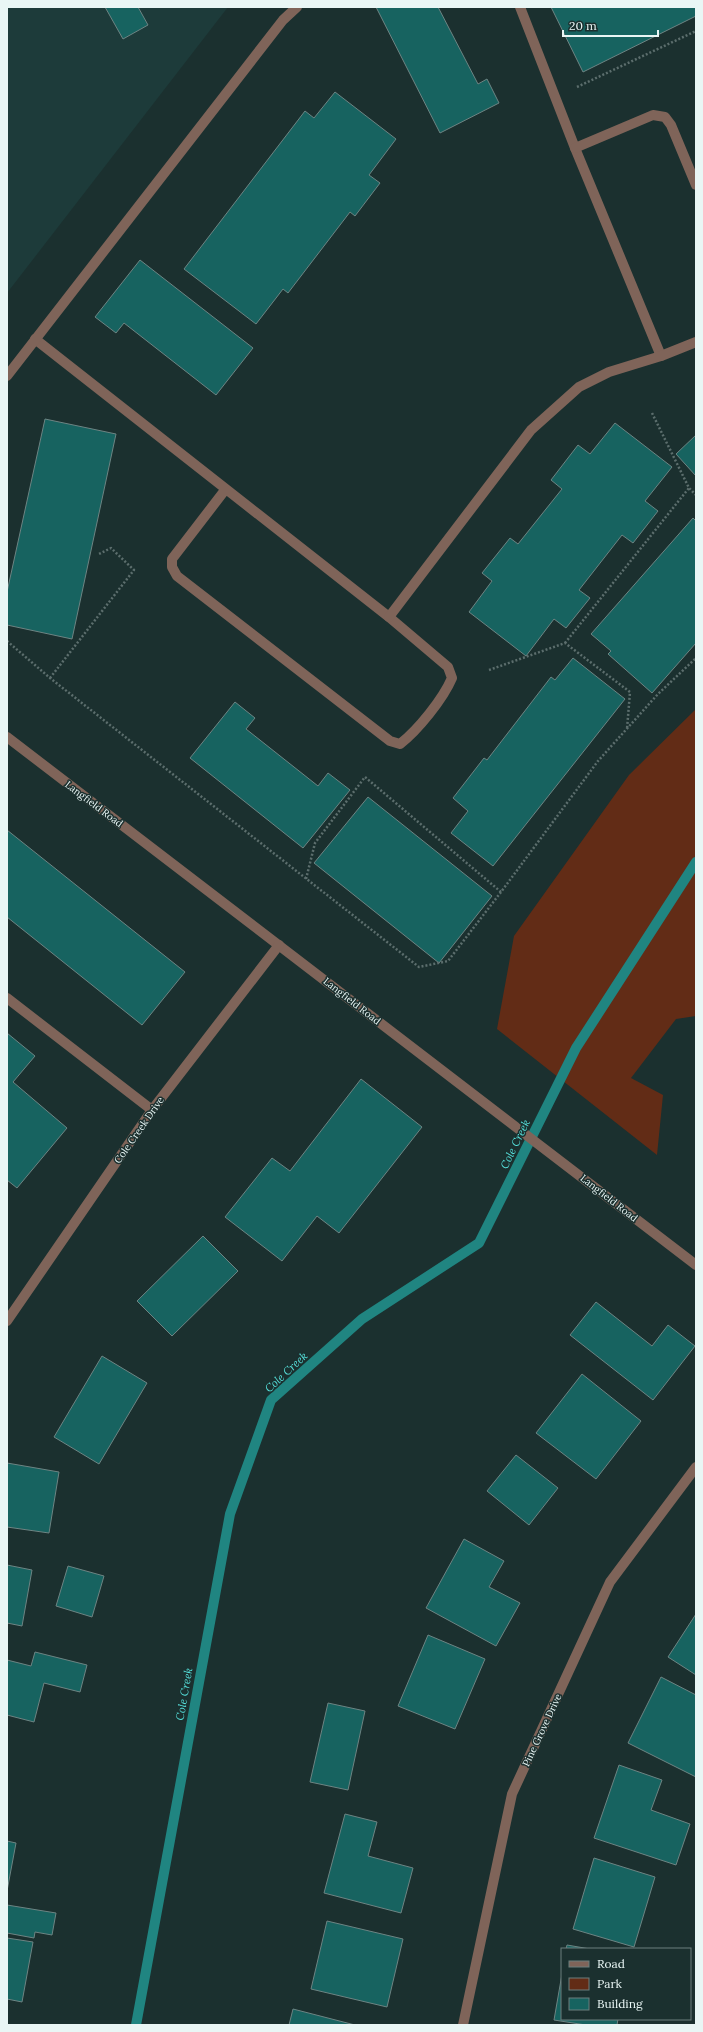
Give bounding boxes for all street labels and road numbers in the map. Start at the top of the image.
street label: Langfield Road [62,778,126,830]
street label: Langfield Road [321,975,383,1027]
street label: Cole Creek Drive [111,1094,167,1166]
street label: Langfield Road [578,1172,640,1224]
street label: Pine Grove Drive [519,1691,565,1768]

